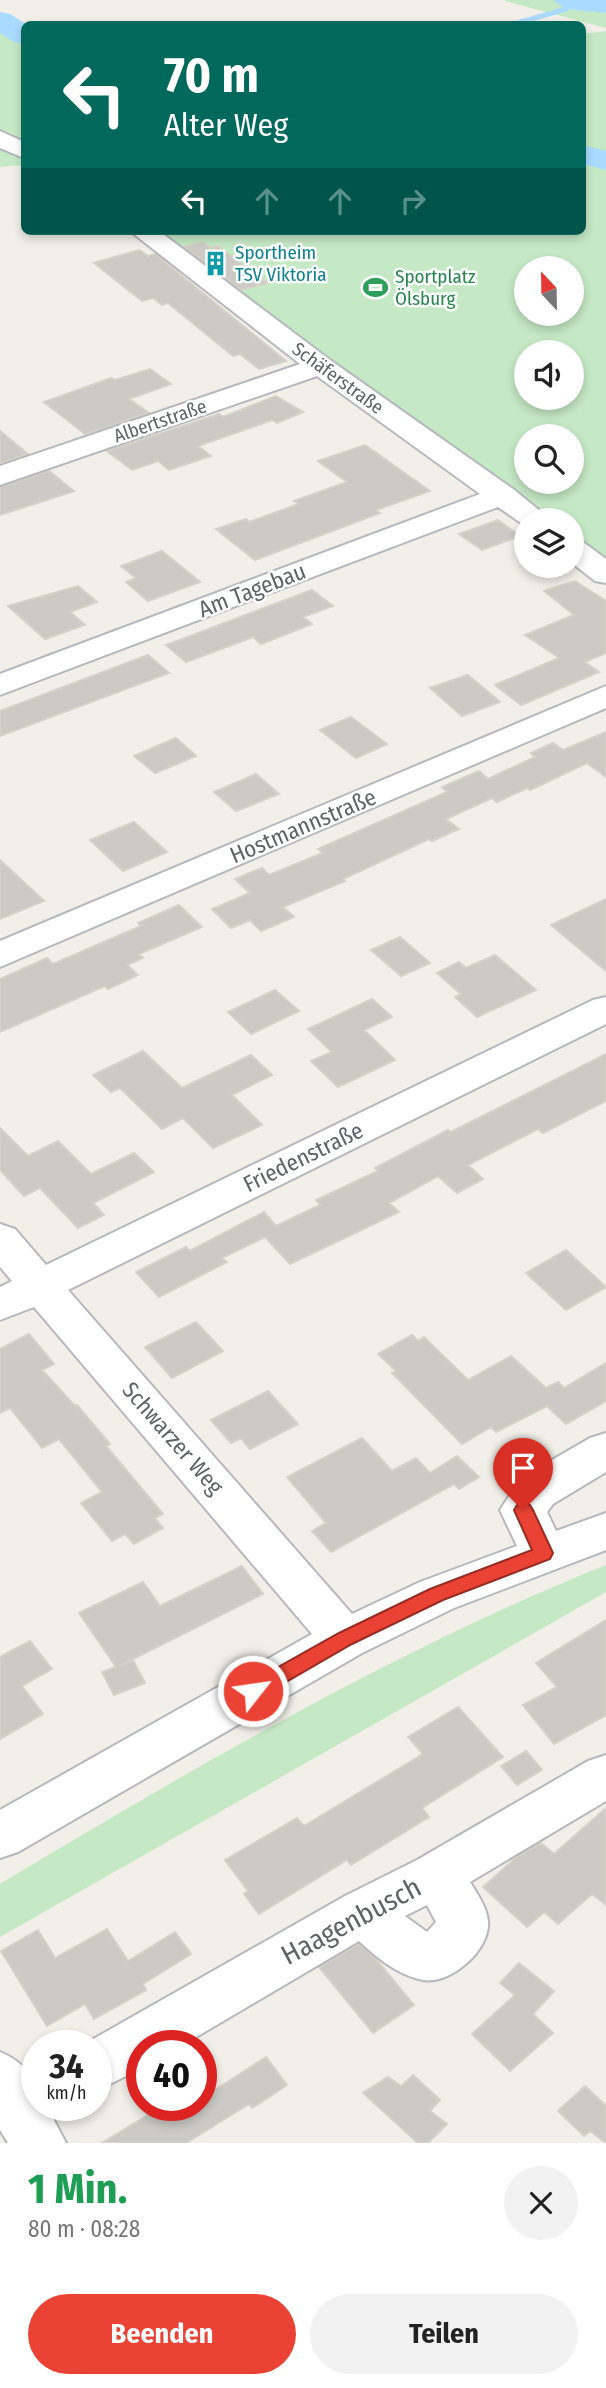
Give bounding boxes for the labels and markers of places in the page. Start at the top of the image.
place label: Sportheim TSV Viktoria [235,241,327,286]
building icon: Sportheim TSV Viktoria [201,249,229,277]
place label: Sportplatz Ölsburg [395,265,476,310]
sports icon: Sportplatz Ölsburg [361,273,389,301]
pin [493,1438,553,1510]

